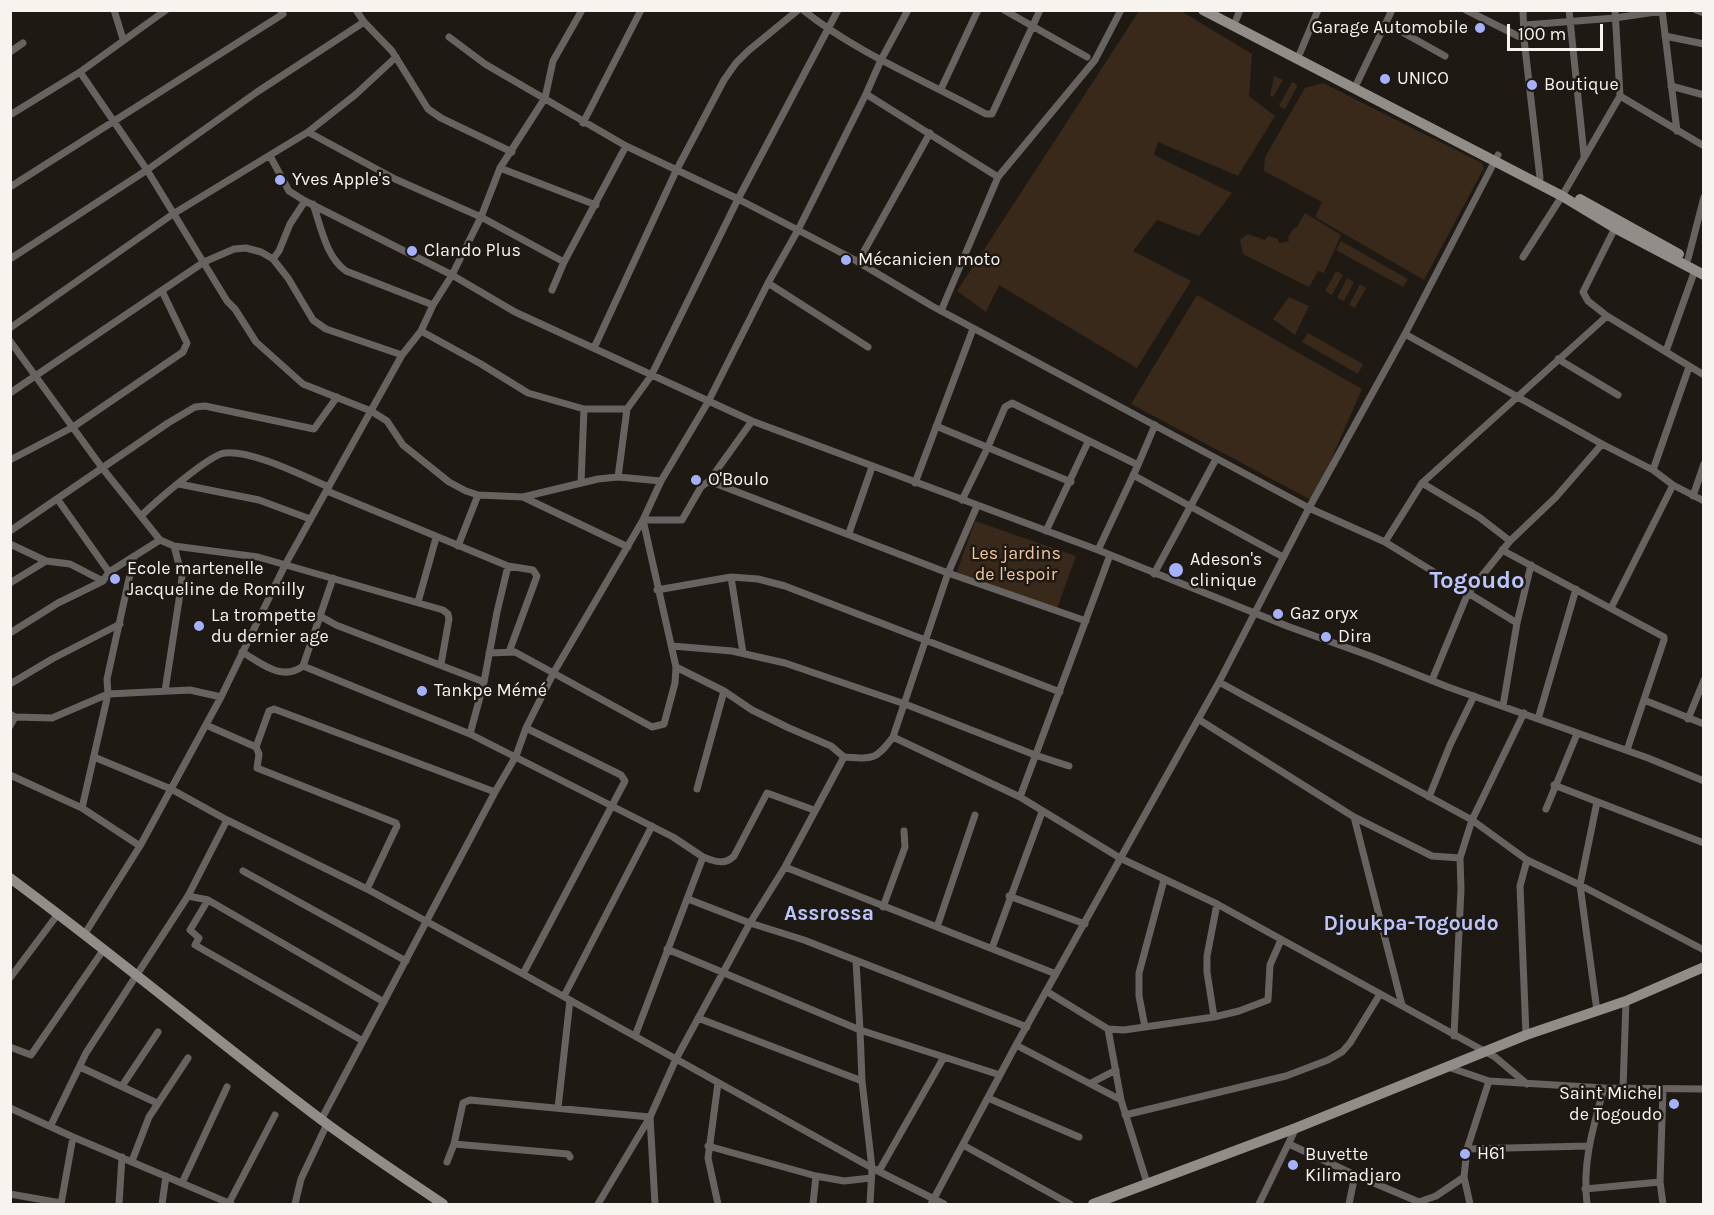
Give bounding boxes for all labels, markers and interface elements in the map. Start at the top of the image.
scale bar [1510,12,1606,50]
place label: Garage Automobile [1312,17,1468,39]
marker: Garage Automobile [1473,21,1487,35]
text: 100 m [1518,23,1566,45]
place label: UNICO [1397,68,1449,90]
marker: UNICO [1378,72,1392,86]
place label: Boutique [1544,74,1619,96]
marker: Boutique [1525,78,1539,92]
place label: Yves Apple's [292,169,391,191]
marker: Yves Apple's [273,173,287,187]
place label: Clando Plus [424,240,521,262]
marker: Clando Plus [405,244,419,258]
place label: Mécanicien moto [858,249,1000,271]
marker: Mécanicien moto [839,253,853,267]
place label: O'Boulo [708,469,769,491]
marker: O'Boulo [689,473,703,487]
park label: Les jardins de l'espoir [971,543,1061,586]
place label: Adeson's clinique [1190,549,1262,592]
place label: Ecole martenelle Jacqueline de Romilly [127,558,305,600]
marker: Adeson's clinique [1167,561,1185,579]
district label: Togoudo [1429,567,1525,595]
marker: Ecole martenelle Jacqueline de Romilly [108,572,122,586]
place label: Gaz oryx [1290,603,1358,625]
place label: La trompette du dernier age [211,605,329,648]
marker: Gaz oryx [1271,607,1285,621]
marker: La trompette du dernier age [192,619,206,633]
place label: Dira [1338,626,1372,648]
marker: Dira [1319,630,1333,644]
place label: Tankpe Mémé [434,680,547,702]
marker: Tankpe Mémé [415,684,429,698]
district label: Assrossa [784,901,874,927]
district label: Djoukpa-Togoudo [1323,911,1499,937]
place label: Saint Michel de Togoudo [1559,1083,1662,1126]
marker: Saint Michel de Togoudo [1667,1097,1681,1111]
place label: H61 [1477,1143,1505,1165]
place label: Buvette Kilimadjaro [1305,1144,1401,1186]
marker: H61 [1458,1147,1472,1161]
marker: Buvette Kilimadjaro [1286,1158,1300,1172]

